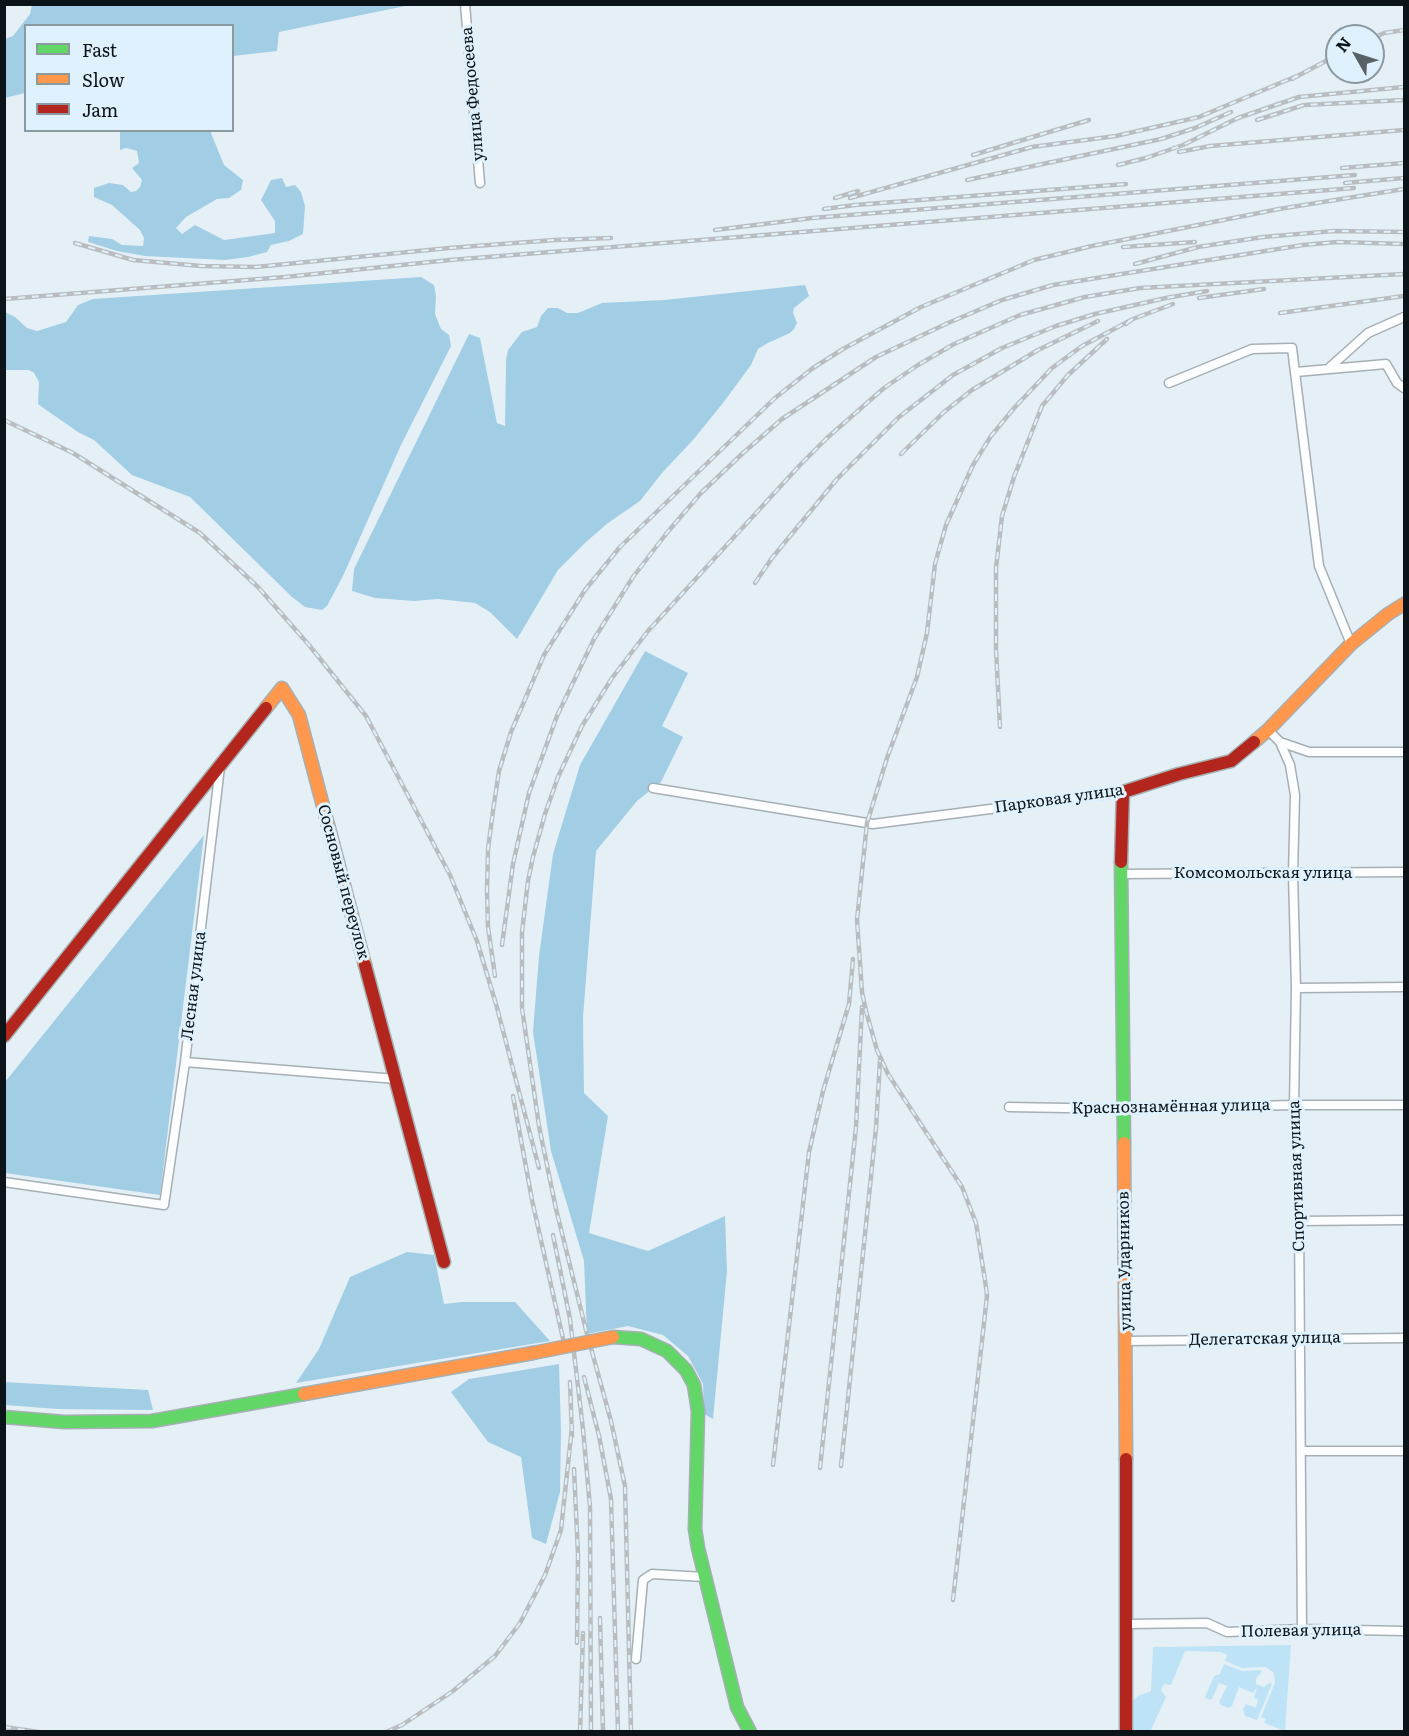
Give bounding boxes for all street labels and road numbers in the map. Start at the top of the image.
street label: улица Федосеева [458,26,488,162]
street label: Парковая улица [993,780,1125,818]
street label: Сосновый переулок [313,802,373,962]
street label: Комсомольская улица [1174,863,1352,883]
street label: Лесная улица [178,930,210,1042]
street label: Краснознамённая улица [1072,1096,1270,1118]
street label: Спортивная улица [1285,1100,1309,1252]
street label: улица Ударников [1114,1191,1136,1331]
street label: Делегатская улица [1189,1328,1341,1350]
street label: Полевая улица [1241,1620,1361,1642]

